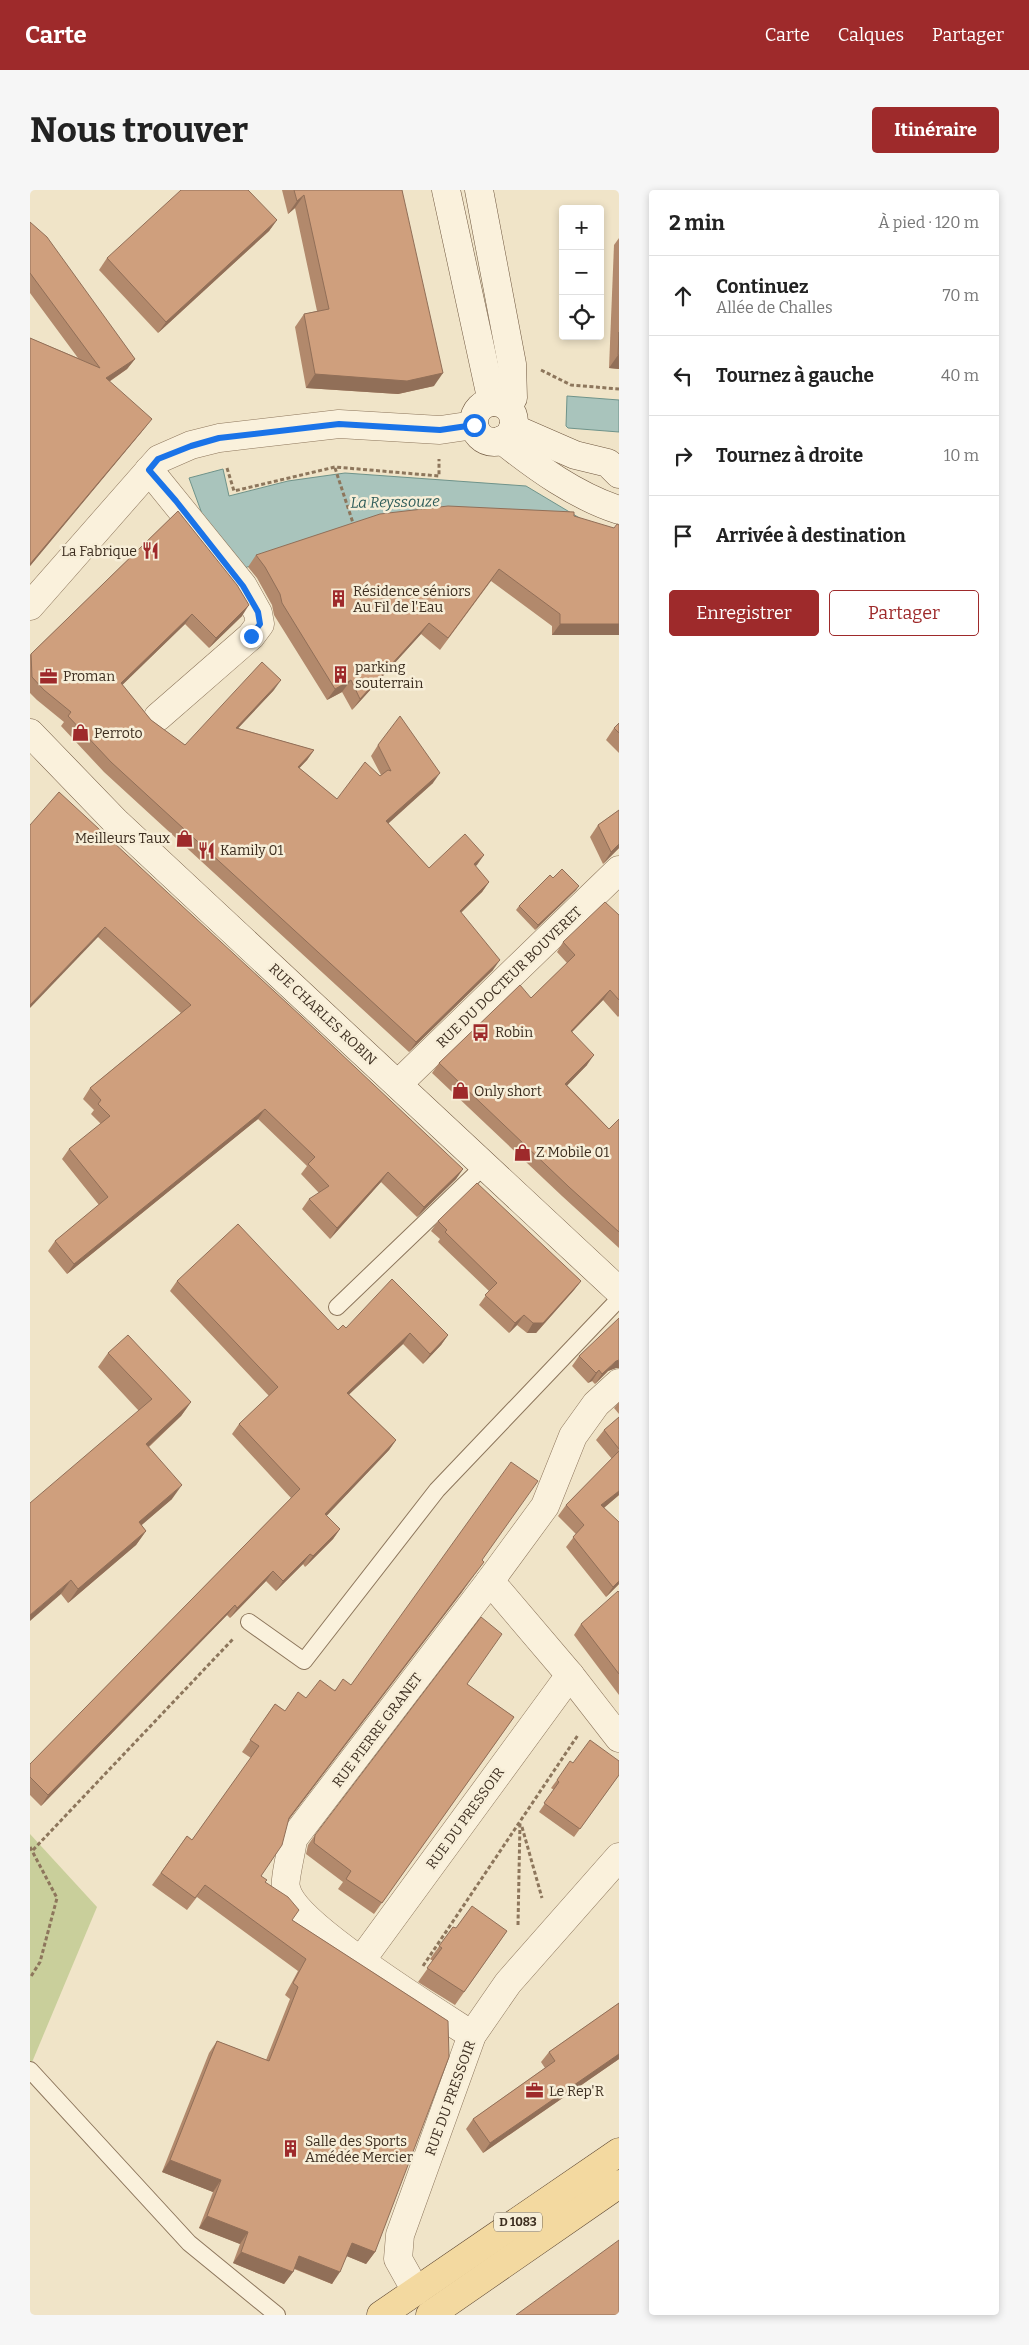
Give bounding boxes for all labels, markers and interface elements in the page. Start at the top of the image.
text: Carte [25,21,87,49]
text: Carte [765,24,810,46]
text: Calques [838,24,904,46]
text: Partager [932,24,1004,46]
button: Itinéraire [872,107,999,153]
text: Nous trouver [30,109,248,151]
map controls [559,205,604,340]
button: + [559,205,604,250]
text: 2 min [669,210,725,236]
text: À pied · 120 m [878,213,979,232]
button: − [559,250,604,295]
text: Continuez [716,275,809,298]
icon: ahead [669,282,697,310]
text: 70 m [943,286,979,305]
button: locate [559,295,604,340]
text: Allée de Challes [716,298,833,317]
icon: left [669,362,697,390]
text: Tournez à gauche [716,364,874,387]
text: 40 m [941,366,979,385]
route start [463,414,486,437]
icon: right [669,442,697,470]
text: Tournez à droite [716,444,863,467]
text: 10 m [944,446,979,465]
water label: La Reyssouze [350,492,440,512]
icon: arrive [669,522,697,550]
text: Arrivée à destination [716,524,906,547]
restaurant icon: La Fabrique [141,541,161,561]
place label: La Fabrique [61,543,137,560]
place label: Résidence séniors Au Fil de l'Eau [353,583,471,616]
building icon: Résidence séniors Au Fil de l'Eau [329,589,349,609]
button: Enregistrer [669,590,819,636]
button: Partager [829,590,979,636]
route end [240,625,263,648]
place label: parking souterrain [355,659,424,692]
building icon: parking souterrain [331,665,351,685]
office icon: Proman [39,666,59,686]
place label: Proman [63,668,115,685]
shop icon: Perroto [70,723,90,743]
place label: Perroto [94,725,143,742]
shop icon: Meilleurs Taux [174,828,194,848]
place label: Meilleurs Taux [75,830,170,847]
restaurant icon: Kamily 01 [196,840,216,860]
place label: Kamily 01 [220,842,283,859]
street label: RUE DU DOCTEUR BOUVERET [433,903,585,1051]
street label: RUE CHARLES ROBIN [265,960,380,1069]
bus stop icon: Robin [471,1022,491,1042]
place label: Robin [495,1024,533,1041]
shop icon: Only short [450,1081,470,1101]
place label: Only short [474,1083,542,1100]
shop icon: Z Mobile 01 [512,1142,532,1162]
place label: Z Mobile 01 [536,1144,609,1161]
street label: RUE PIERRE GRANET [329,1670,426,1791]
street label: RUE DU PRESSOIR [423,1764,508,1872]
street label: RUE DU PRESSOIR [422,2038,479,2158]
office icon: Le Rep'R [525,2081,545,2101]
place label: Le Rep'R [549,2083,604,2100]
place label: Salle des Sports Amédée Mercier [305,2133,413,2166]
building icon: Salle des Sports Amédée Mercier [281,2139,301,2159]
road number: D 1083 [494,2212,542,2231]

